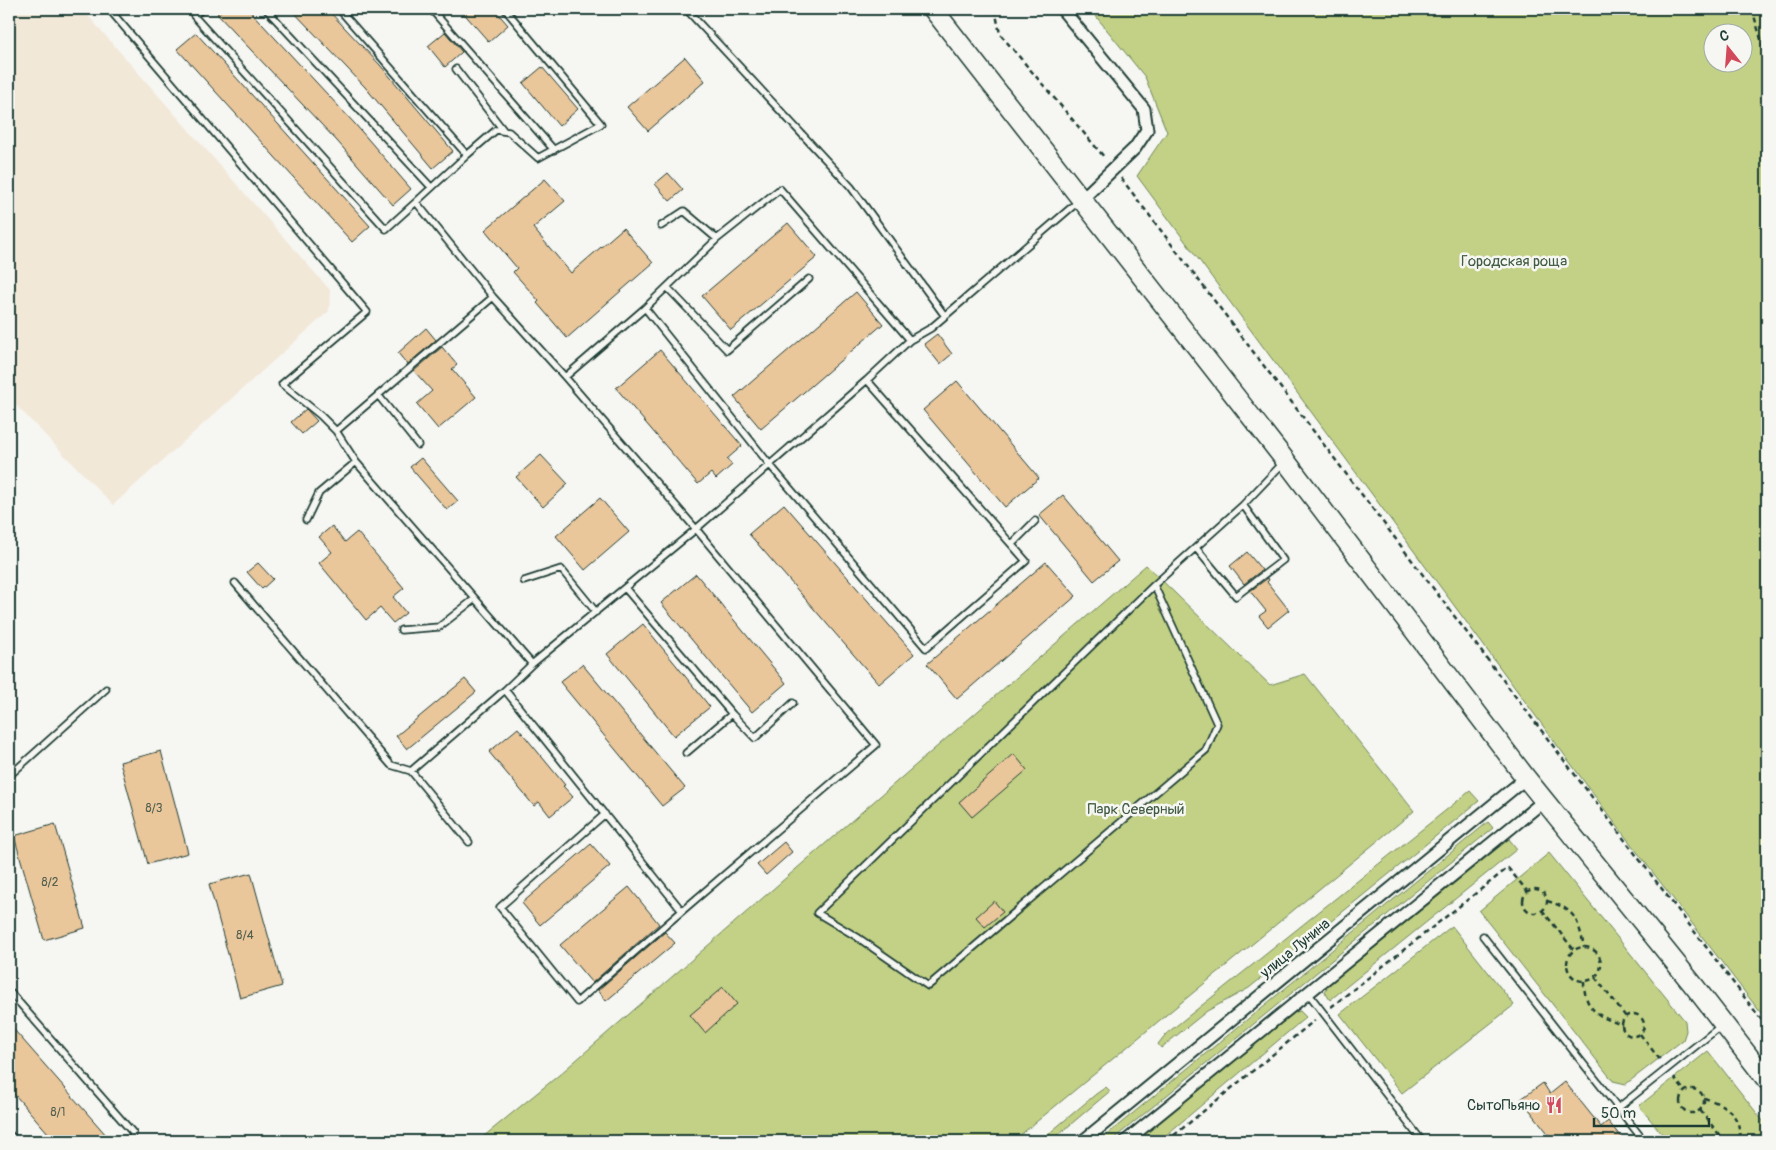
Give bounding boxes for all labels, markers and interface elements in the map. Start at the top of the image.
north arrow [1704,22,1754,72]
text: С [1718,27,1731,45]
park label: Городская роща [1461,252,1567,271]
park label: Парк Северный [1088,800,1184,819]
house number: 8/3 [145,801,163,816]
house number: 8/2 [41,875,59,890]
street label: улица Лунина [1256,914,1334,983]
house number: 8/4 [236,928,254,943]
restaurant icon: СытоПьяно [1544,1095,1564,1115]
scale bar [1594,1095,1708,1127]
place label: СытоПьяно [1467,1096,1540,1115]
text: 50 m [1601,1104,1636,1123]
house number: 8/1 [50,1105,66,1120]

